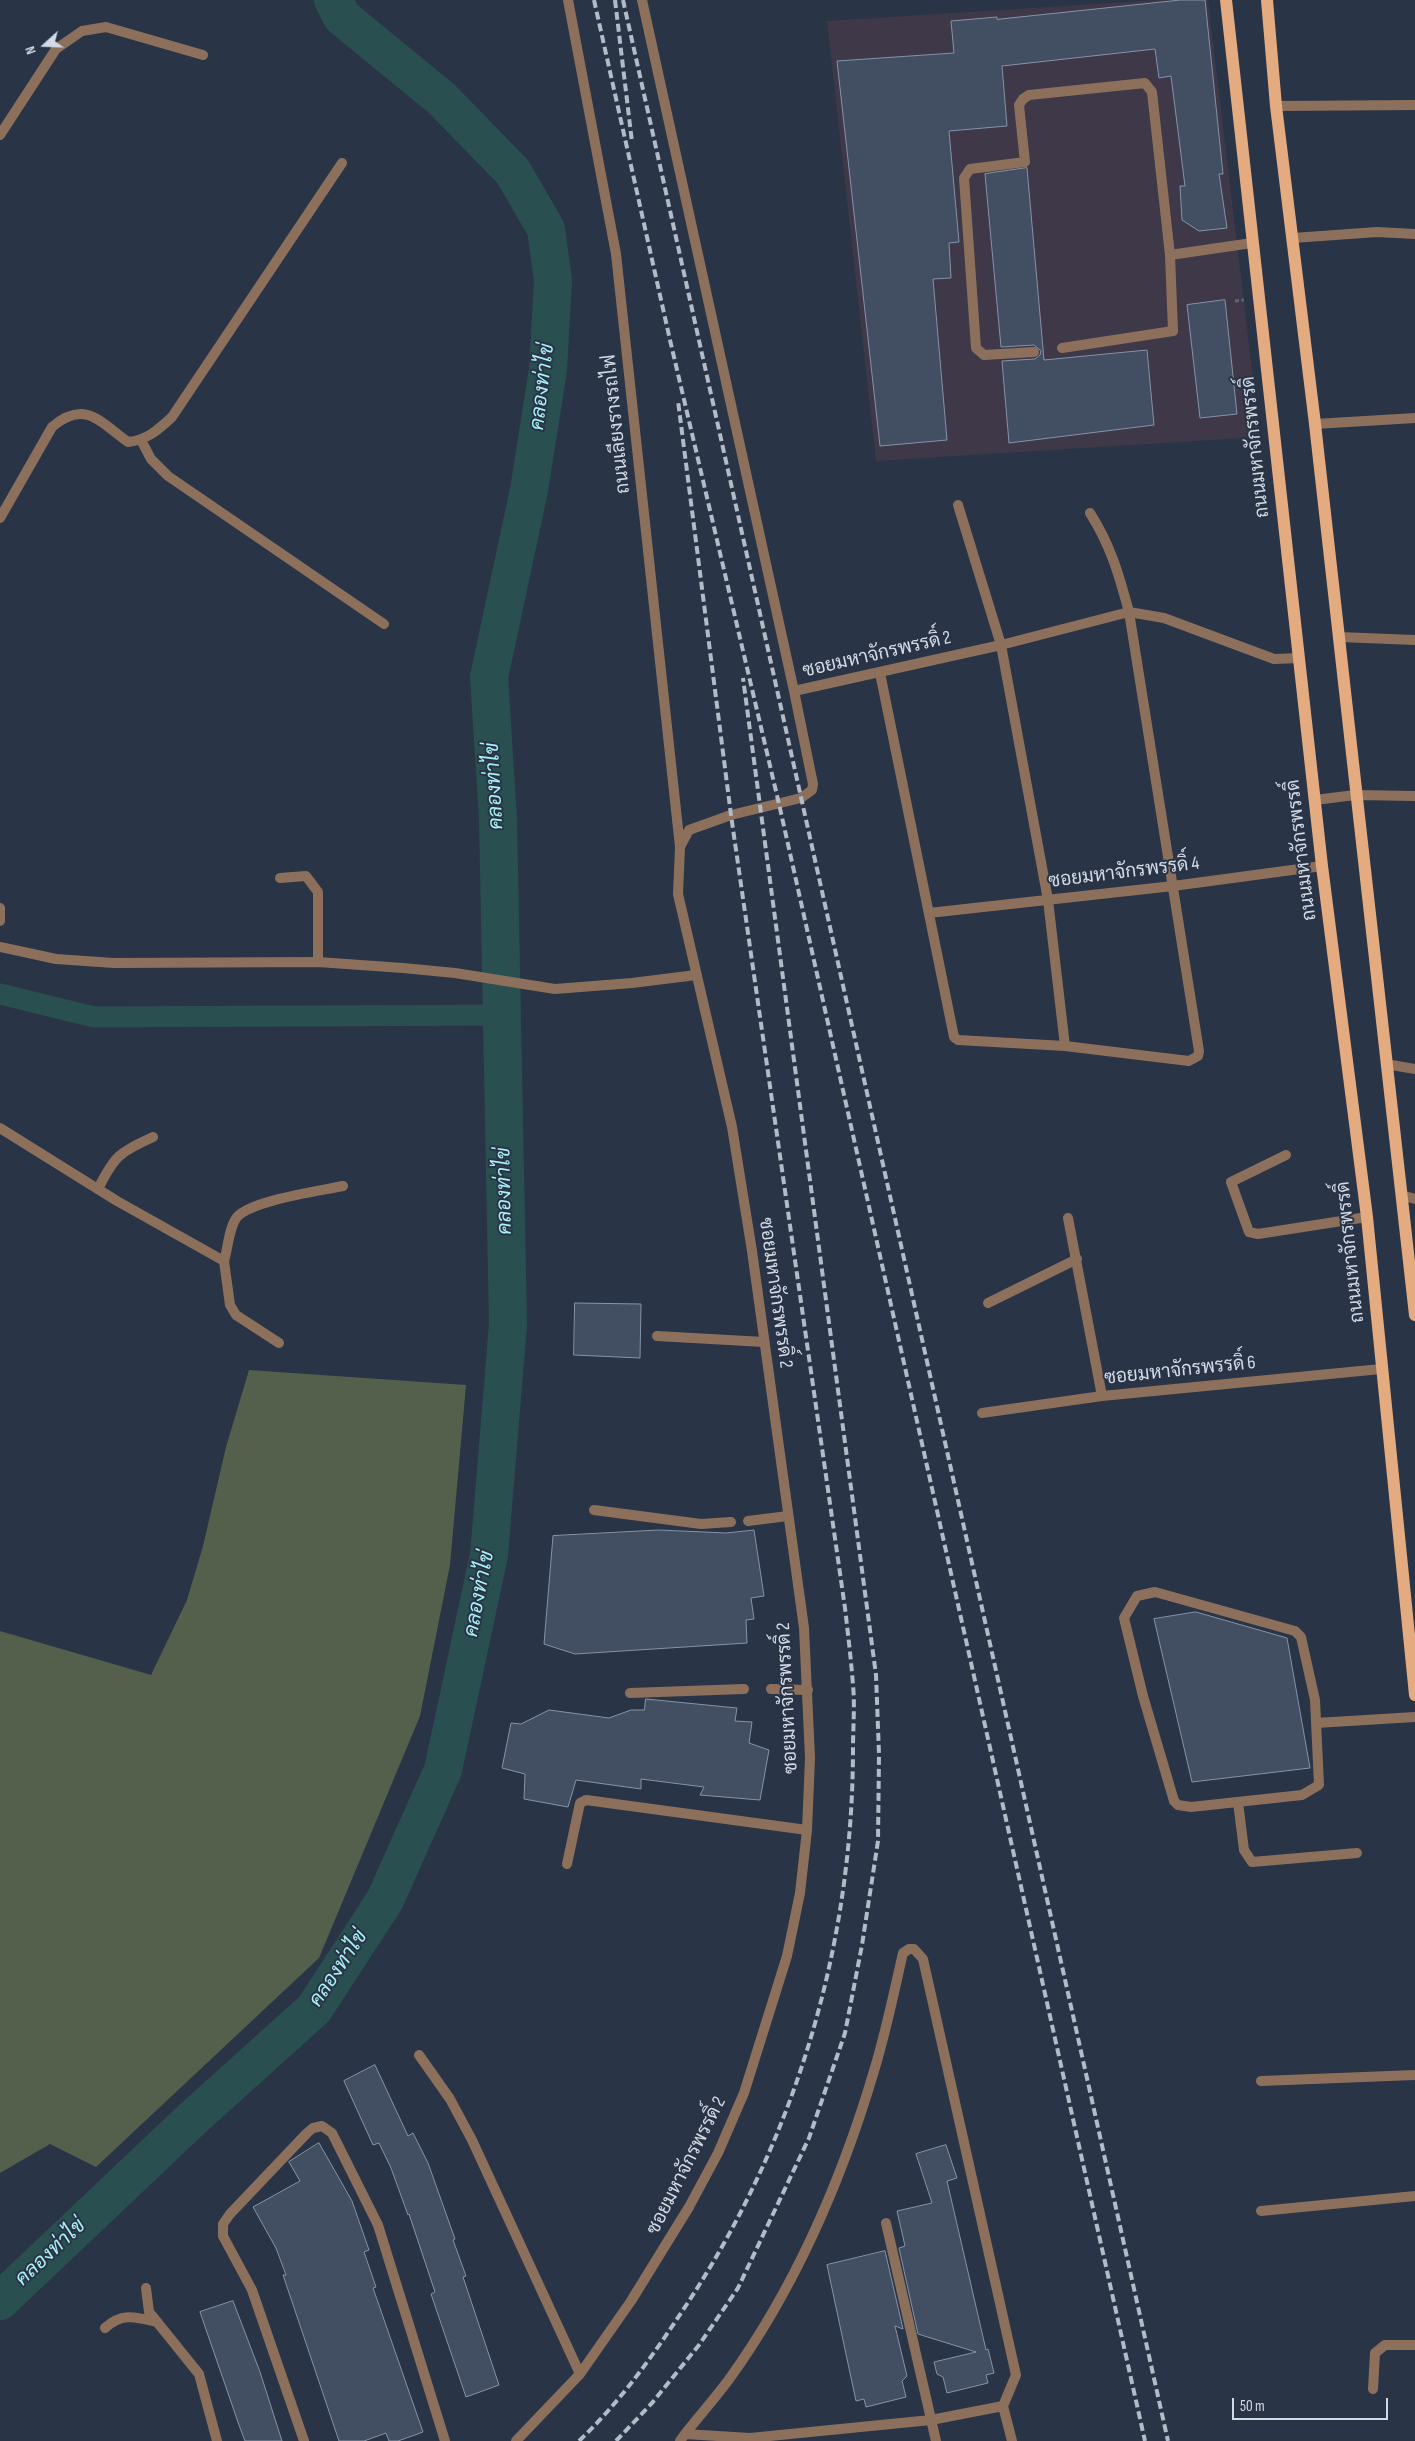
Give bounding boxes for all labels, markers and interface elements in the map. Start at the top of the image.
north arrow [20,20,70,70]
text: N [21,44,40,57]
water label: คลองท่าไข่ [526,342,560,432]
street label: ถนนเลียงรางรถไฟ [598,353,636,495]
street label: ถนนมหาจักรพรรดิ์ [1237,375,1275,519]
street label: ซอยมหาจักรพรรดิ์ 2 [801,627,953,683]
water label: คลองท่าไข่ [481,742,509,830]
street label: ถนนมหาจักรพรรดิ์ [1282,778,1322,922]
street label: ซอยมหาจักรพรรดิ์ 4 [1047,852,1201,894]
water label: คลองท่าไข่ [492,1147,518,1235]
street label: ถนนมหาจักรพรรดิ์ [1332,1180,1370,1324]
street label: ซอยมหาจักรพรรดิ์ 2 [753,1216,797,1370]
street label: ซอยมหาจักรพรรดิ์ 6 [1103,1352,1257,1390]
water label: คลองท่าไข่ [460,1549,500,1639]
street label: ซอยมหาจักรพรรดิ์ 2 [773,1622,803,1774]
water label: คลองท่าไข่ [305,1926,373,2012]
street label: ซอยมหาจักรพรรดิ์ 2 [642,2093,732,2239]
water label: คลองท่าไข่ [11,2215,91,2291]
scale bar [1235,2388,1391,2420]
text: 50 m [1240,2397,1265,2416]

